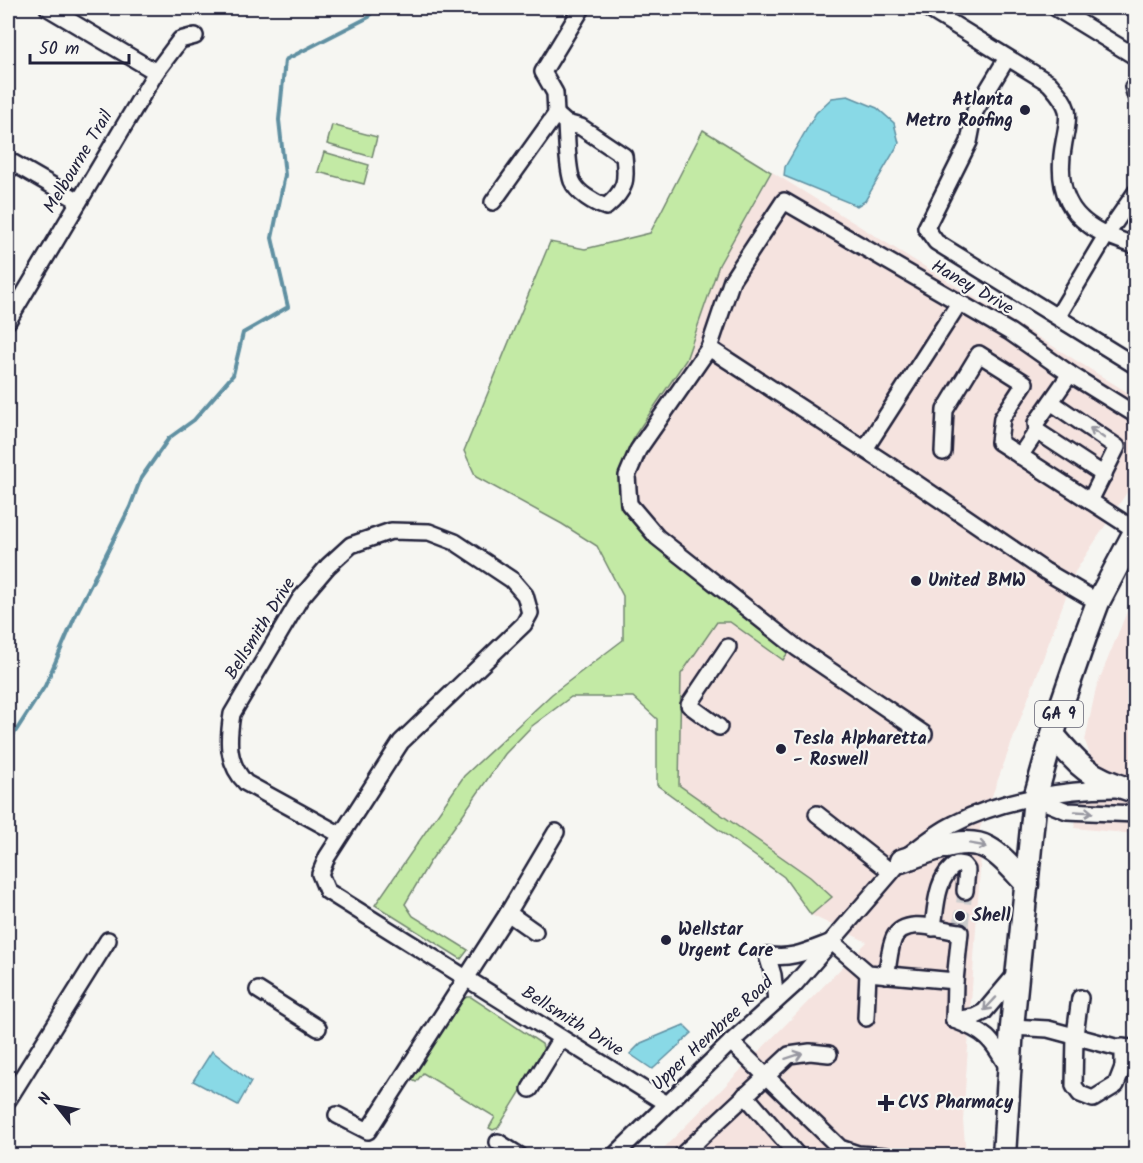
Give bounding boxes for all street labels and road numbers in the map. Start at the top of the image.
street label: Melbourne Trail [37,104,122,219]
street label: Haney Drive [925,253,1019,323]
street label: Bellsmith Drive [218,572,304,686]
road number: GA 9 [1035,701,1083,727]
street label: Upper Hembree Road [645,969,782,1099]
street label: Bellsmith Drive [515,979,629,1065]

